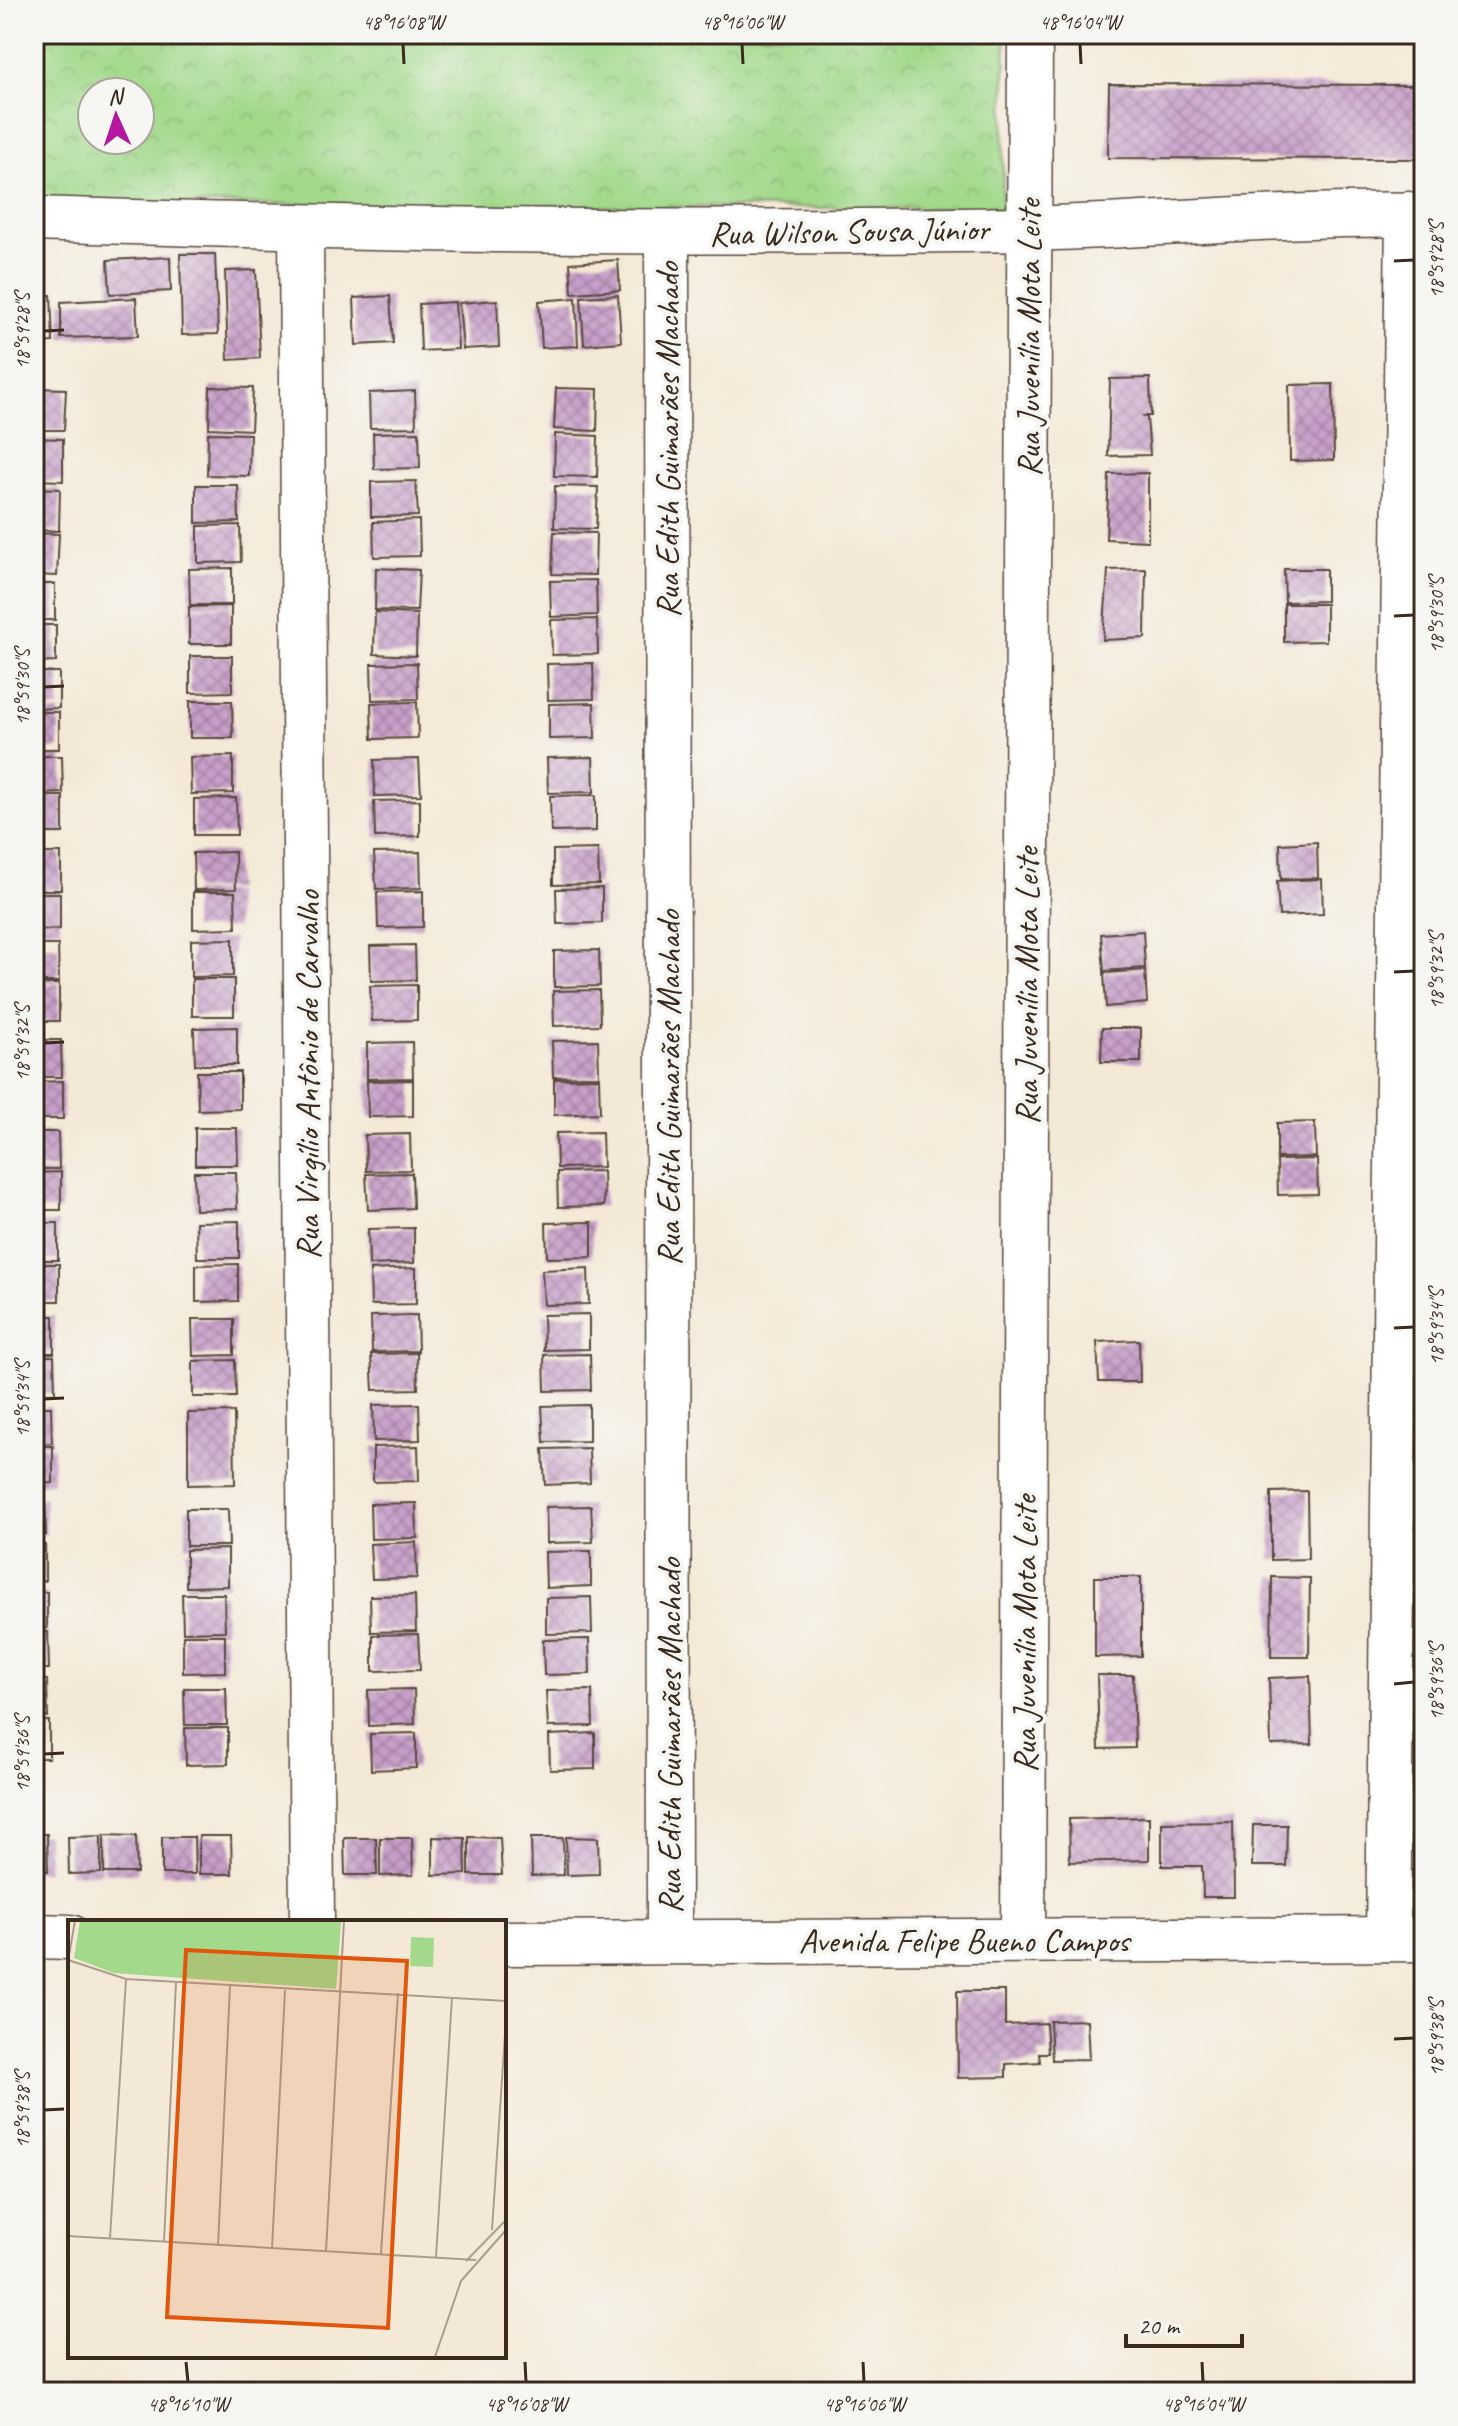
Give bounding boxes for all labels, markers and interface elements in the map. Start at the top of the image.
text: 48°16'08"W [362,10,447,35]
text: 48°16'06"W [701,10,786,35]
text: 48°16'04"W [1039,10,1124,35]
north arrow [76,76,156,156]
text: N [107,83,126,111]
street label: Rua Juvenília Mota Leite [1007,196,1050,477]
street label: Rua Wilson Sousa Júnior [709,207,992,255]
text: 18°59'28"S [1424,217,1449,298]
street label: Rua Edith Guimarães Machado [646,260,689,618]
text: 18°59'28"S [10,288,35,369]
text: 18°59'30"S [1424,572,1449,653]
text: 18°59'30"S [10,644,35,725]
street label: Rua Juvenília Mota Leite [1005,844,1048,1125]
street label: Rua Virgílio Antônio de Carvalho [286,888,329,1260]
street label: Rua Edith Guimarães Machado [647,908,690,1266]
text: 18°59'32"S [1424,928,1449,1009]
text: 18°59'32"S [10,1000,35,1081]
text: 18°59'34"S [1424,1284,1449,1365]
text: 18°59'34"S [10,1356,35,1437]
street label: Rua Juvenília Mota Leite [1003,1492,1046,1773]
street label: Rua Edith Guimarães Machado [648,1556,691,1914]
text: 18°59'36"S [1424,1639,1449,1720]
text: 18°59'36"S [10,1711,35,1792]
street label: Avenida Felipe Bueno Campos [799,1919,1133,1962]
inset map [68,1920,506,2358]
text: 18°59'38"S [1424,1995,1449,2076]
text: 18°59'38"S [10,2067,35,2148]
scale bar [1126,2298,1242,2348]
text: 20 m [1138,2311,1181,2341]
text: 48°16'10"W [147,2392,232,2417]
text: 48°16'08"W [485,2392,570,2417]
text: 48°16'06"W [823,2392,908,2417]
text: 48°16'04"W [1162,2392,1247,2417]

